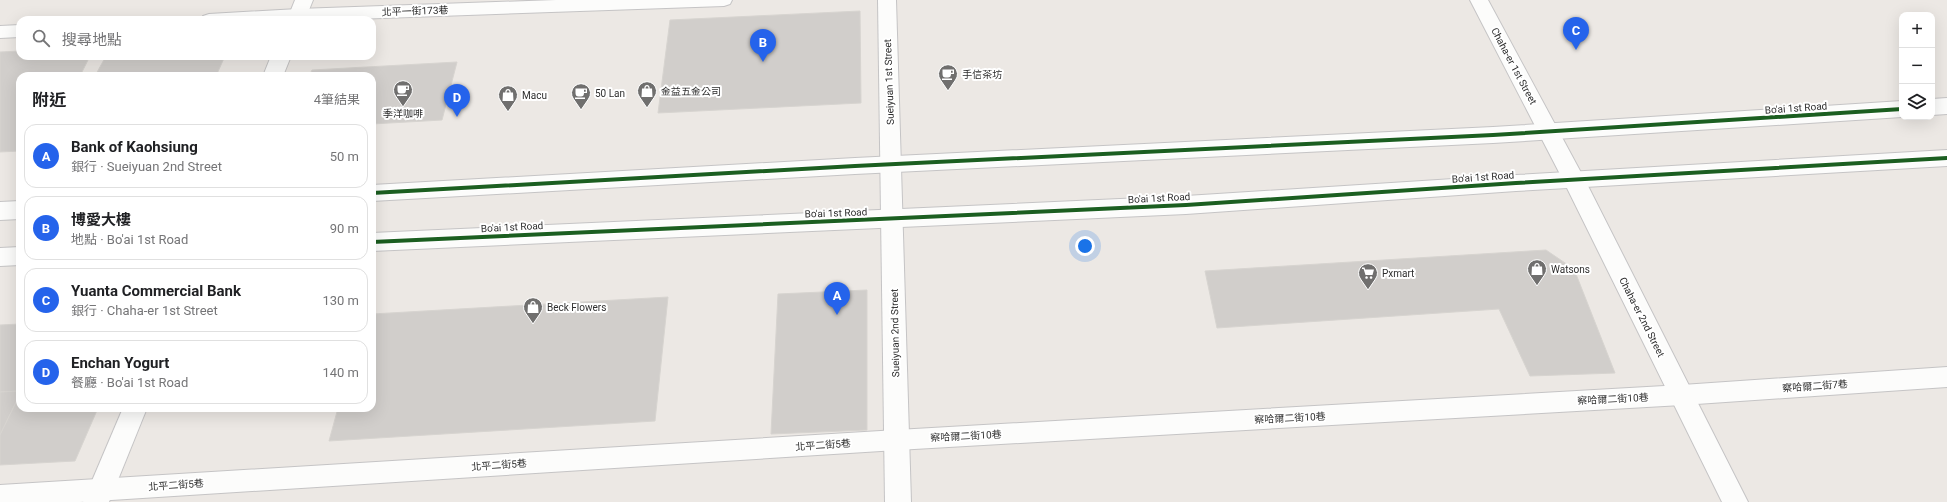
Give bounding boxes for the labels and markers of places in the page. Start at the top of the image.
pin: C [1563,17,1589,50]
pin: B [750,29,776,62]
cafe icon: 手信茶坊 [937,63,959,91]
place label: 手信茶坊 [962,69,1002,80]
cafe icon: 季洋咖啡 [392,79,414,107]
shop icon: 金益五金公司 [636,80,658,108]
cafe icon: 50 Lan [570,82,592,110]
pin: D [444,84,470,117]
shop icon: Macu [497,84,519,112]
place label: 金益五金公司 [661,86,721,97]
place label: 50 Lan [595,88,625,99]
place label: Macu [522,90,547,101]
place label: 季洋咖啡 [383,108,423,119]
shop icon: Watsons [1526,258,1548,286]
supermarket icon: Pxmart [1357,262,1379,290]
place label: Watsons [1551,264,1590,275]
place label: Pxmart [1382,268,1414,279]
pin: A [824,282,850,315]
shop icon: Beck Flowers [522,296,544,324]
place label: Beck Flowers [547,302,606,313]

